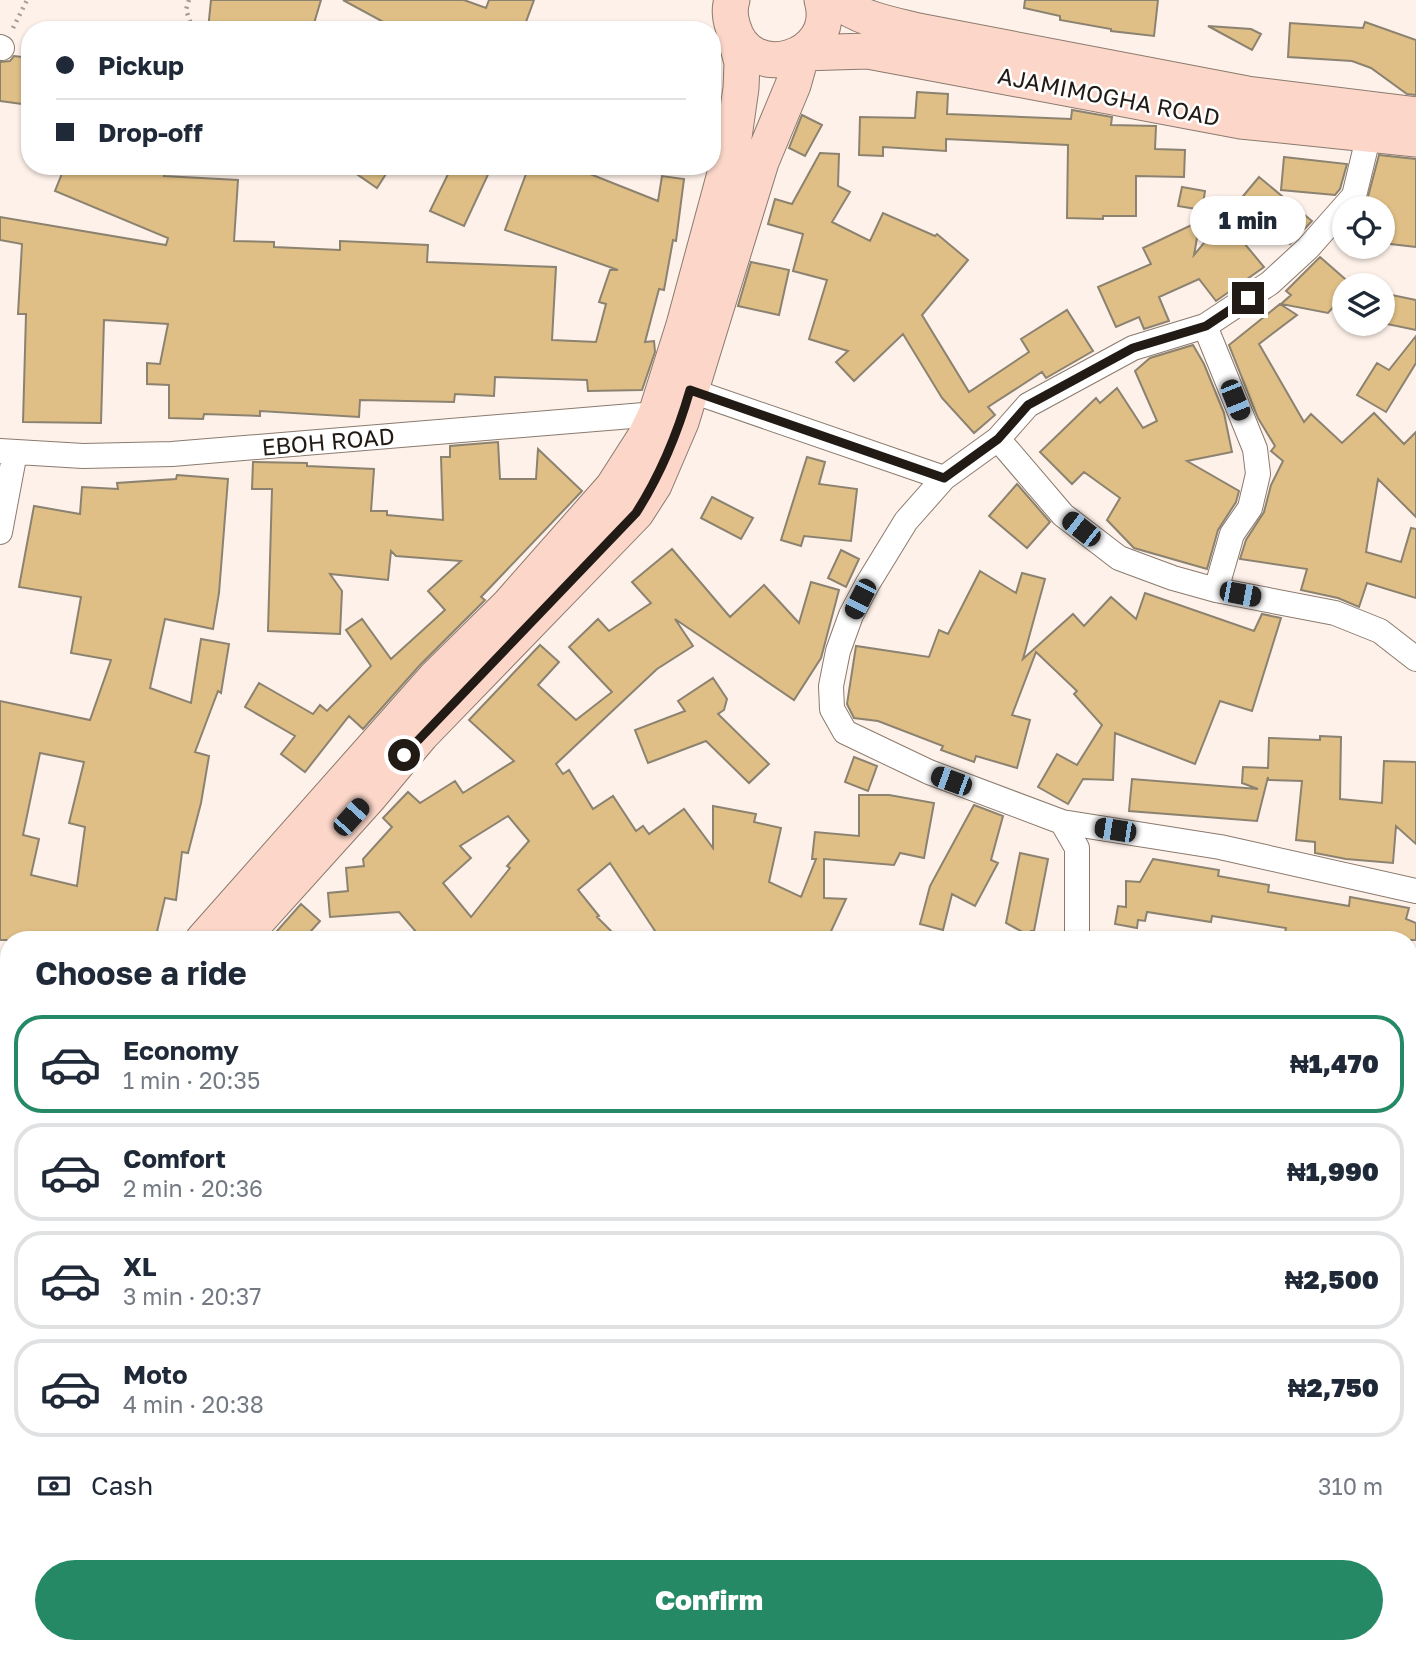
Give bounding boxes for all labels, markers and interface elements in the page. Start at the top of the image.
text: Pickup [98,50,184,81]
street label: AJAMIMOGHA ROAD [996,61,1222,131]
text: Drop-off [98,117,203,148]
callout: 1 min [1190,196,1306,246]
map controls [1332,196,1395,336]
button: locate [1332,196,1395,259]
text: 1 min [1219,206,1277,234]
button: layers [1332,273,1395,336]
route end [1232,282,1264,314]
car [1218,377,1253,423]
street label: EBOH ROAD [260,421,396,461]
car [1058,508,1105,550]
car [842,576,879,622]
car [1218,580,1263,608]
route start [388,739,420,771]
car [928,764,975,798]
car [330,794,373,840]
car [1093,816,1138,844]
text: Choose a ride [35,954,247,992]
icon: car [39,1033,102,1096]
text: Economy [123,1035,239,1066]
text: ₦1,470 [1290,1048,1379,1079]
text: 1 min · 20:35 [123,1066,260,1094]
icon: car [39,1141,102,1204]
text: Comfort [123,1143,226,1174]
text: ₦1,990 [1287,1156,1379,1187]
text: 2 min · 20:36 [123,1174,263,1202]
icon: car [39,1249,102,1312]
text: XL [123,1251,157,1282]
text: ₦2,500 [1285,1264,1379,1295]
text: 3 min · 20:37 [123,1282,261,1310]
icon: car [39,1357,102,1420]
text: Moto [123,1359,188,1390]
text: ₦2,750 [1288,1372,1379,1403]
text: 4 min · 20:38 [123,1390,264,1418]
icon: cash [35,1467,73,1505]
text: Cash [91,1470,153,1501]
text: 310 m [1318,1472,1383,1500]
button: Confirm [35,1560,1383,1640]

